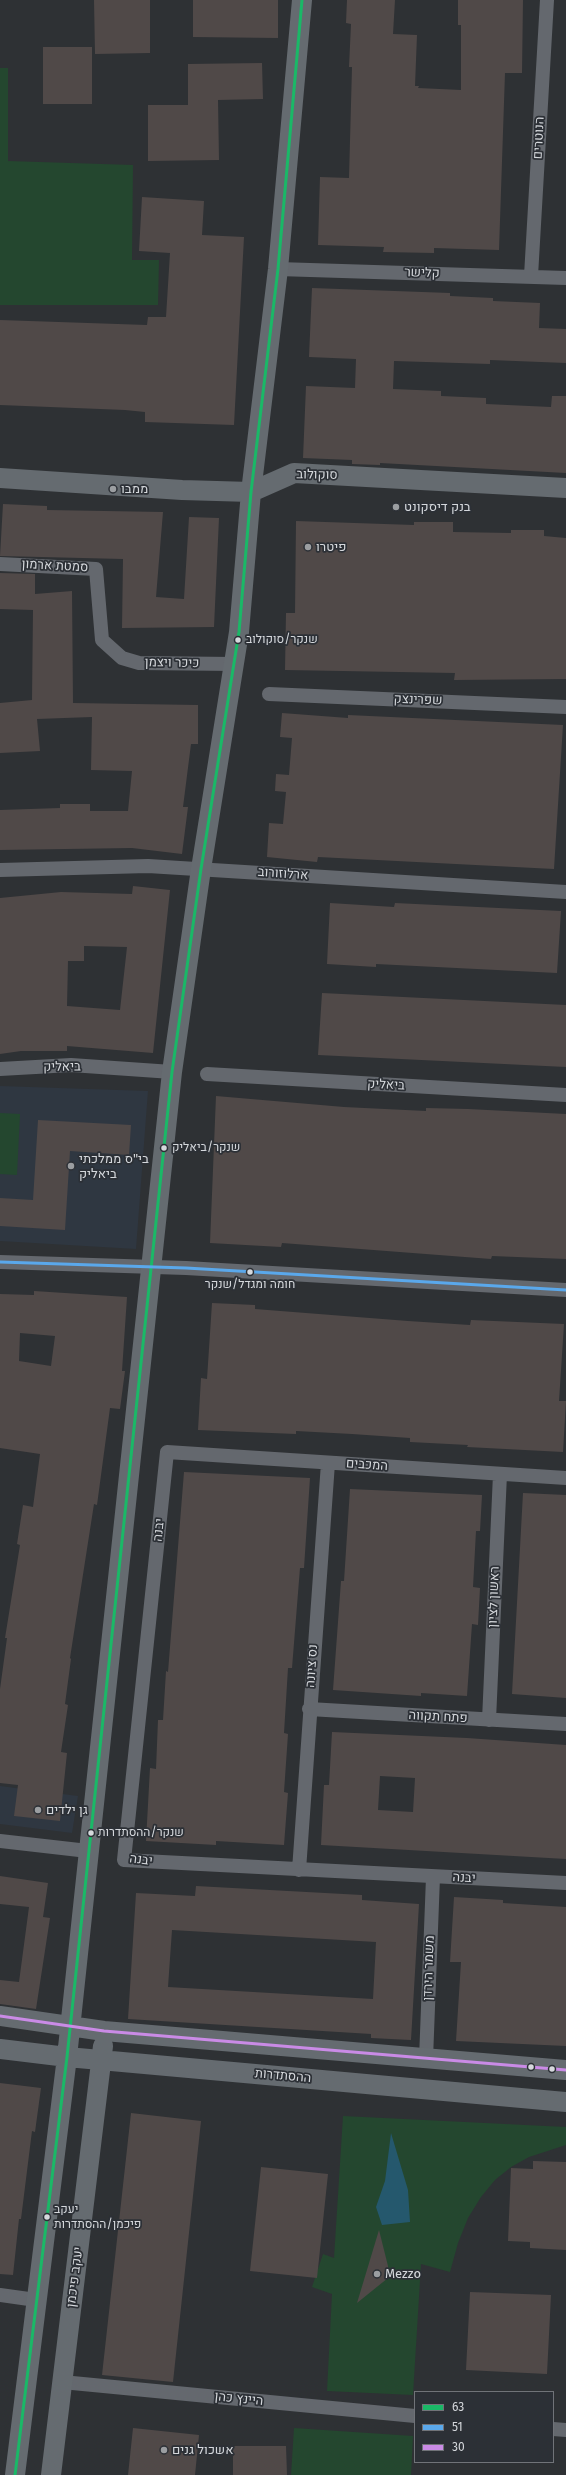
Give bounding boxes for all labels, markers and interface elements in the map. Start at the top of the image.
street label: הנוטרים [530,116,548,160]
street label: קלישר [404,265,440,281]
street label: סוקולוב [296,467,338,483]
place label: ממבו [121,481,148,497]
marker: ממבו [108,484,118,494]
place label: בנק דיסקונט [404,499,471,515]
marker: בנק דיסקונט [391,502,401,512]
place label: פיטרו [316,539,346,555]
marker: פיטרו [303,542,313,552]
street label: סמטת ארמון [21,556,89,576]
place label: שנקר/סוקולוב [246,633,318,647]
marker: שנקר/סוקולוב [233,635,243,645]
street label: כיכר ויצמן [145,655,199,671]
street label: שפרינצק [393,691,443,709]
street label: ארלוזורוב [257,864,309,884]
street label: ביאליק [43,1059,81,1075]
street label: ביאליק [367,1076,405,1094]
place label: שנקר/ביאליק [172,1141,240,1155]
marker: שנקר/ביאליק [159,1143,169,1153]
place label: בי"ס ממלכתי ביאליק [79,1151,149,1182]
marker: בי"ס ממלכתי ביאליק [66,1161,76,1171]
marker: חומה ומגדל/שנקר [245,1267,255,1277]
place label: חומה ומגדל/שנקר [205,1278,295,1292]
street label: המכבים [346,1456,388,1474]
street label: יבנה [150,1518,168,1542]
street label: ראשון לציון [485,1566,503,1628]
street label: נס ציונה [303,1644,321,1688]
street label: פתח תקווה [408,1708,468,1726]
place label: גן ילדים [46,1802,88,1818]
marker: גן ילדים [33,1805,43,1815]
place label: שנקר/ההסתדרות [98,1826,184,1840]
marker: שנקר/ההסתדרות [86,1828,96,1838]
street label: יבנה [129,1851,153,1869]
street label: יבנה [452,1870,476,1886]
street label: משמר הירדן [420,1935,438,2001]
unlabelled marker [526,2062,536,2072]
unlabelled marker [547,2064,557,2074]
street label: ההסתדרות [254,2066,312,2086]
place label: יעקב פיכמן/ההסתדרות [54,2203,141,2231]
marker: יעקב פיכמן/ההסתדרות [42,2212,52,2222]
street label: יעקב פיכמן [64,2246,86,2308]
place label: Mezzo [385,2266,421,2282]
marker: Mezzo [372,2269,382,2279]
street label: היינץ כהן [214,2389,264,2409]
legend [414,2391,554,2463]
text: 63 [452,2400,464,2414]
text: 51 [452,2420,463,2434]
text: 30 [452,2440,465,2454]
place label: אשכול גנים [172,2442,234,2458]
marker: אשכול גנים [159,2445,169,2455]

